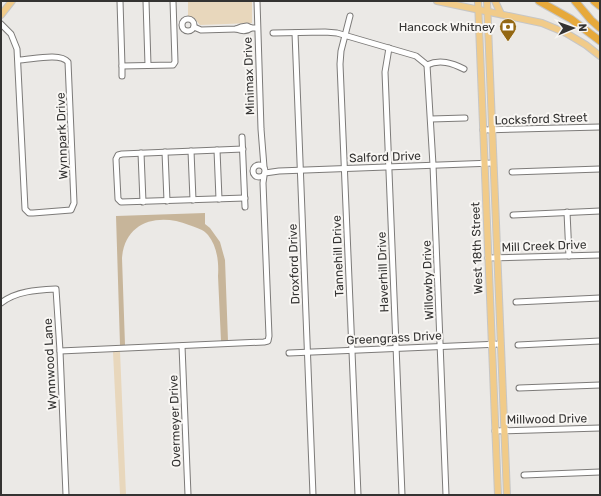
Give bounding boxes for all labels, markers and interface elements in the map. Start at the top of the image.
north arrow [553,8,593,48]
bank icon: Hancock Whitney [498,17,518,42]
place label: Hancock Whitney [399,20,495,34]
text: N [576,23,589,32]
street label: Minimax Drive [241,36,257,115]
street label: Wynnpark Drive [53,92,71,180]
street label: Locksford Street [494,110,588,128]
street label: Salford Drive [349,149,421,165]
street label: West 18th Street [468,201,486,294]
street label: Tannehill Drive [330,215,346,297]
street label: Droxford Drive [286,223,302,305]
street label: Haverhill Drive [375,231,391,313]
street label: Mill Creek Drive [501,238,587,254]
street label: Willowby Drive [420,240,436,320]
street label: Wynnwood Lane [41,318,59,410]
street label: Greengrass Drive [346,328,442,347]
street label: Overmeyer Drive [166,374,184,467]
street label: Millwood Drive [507,411,588,427]

